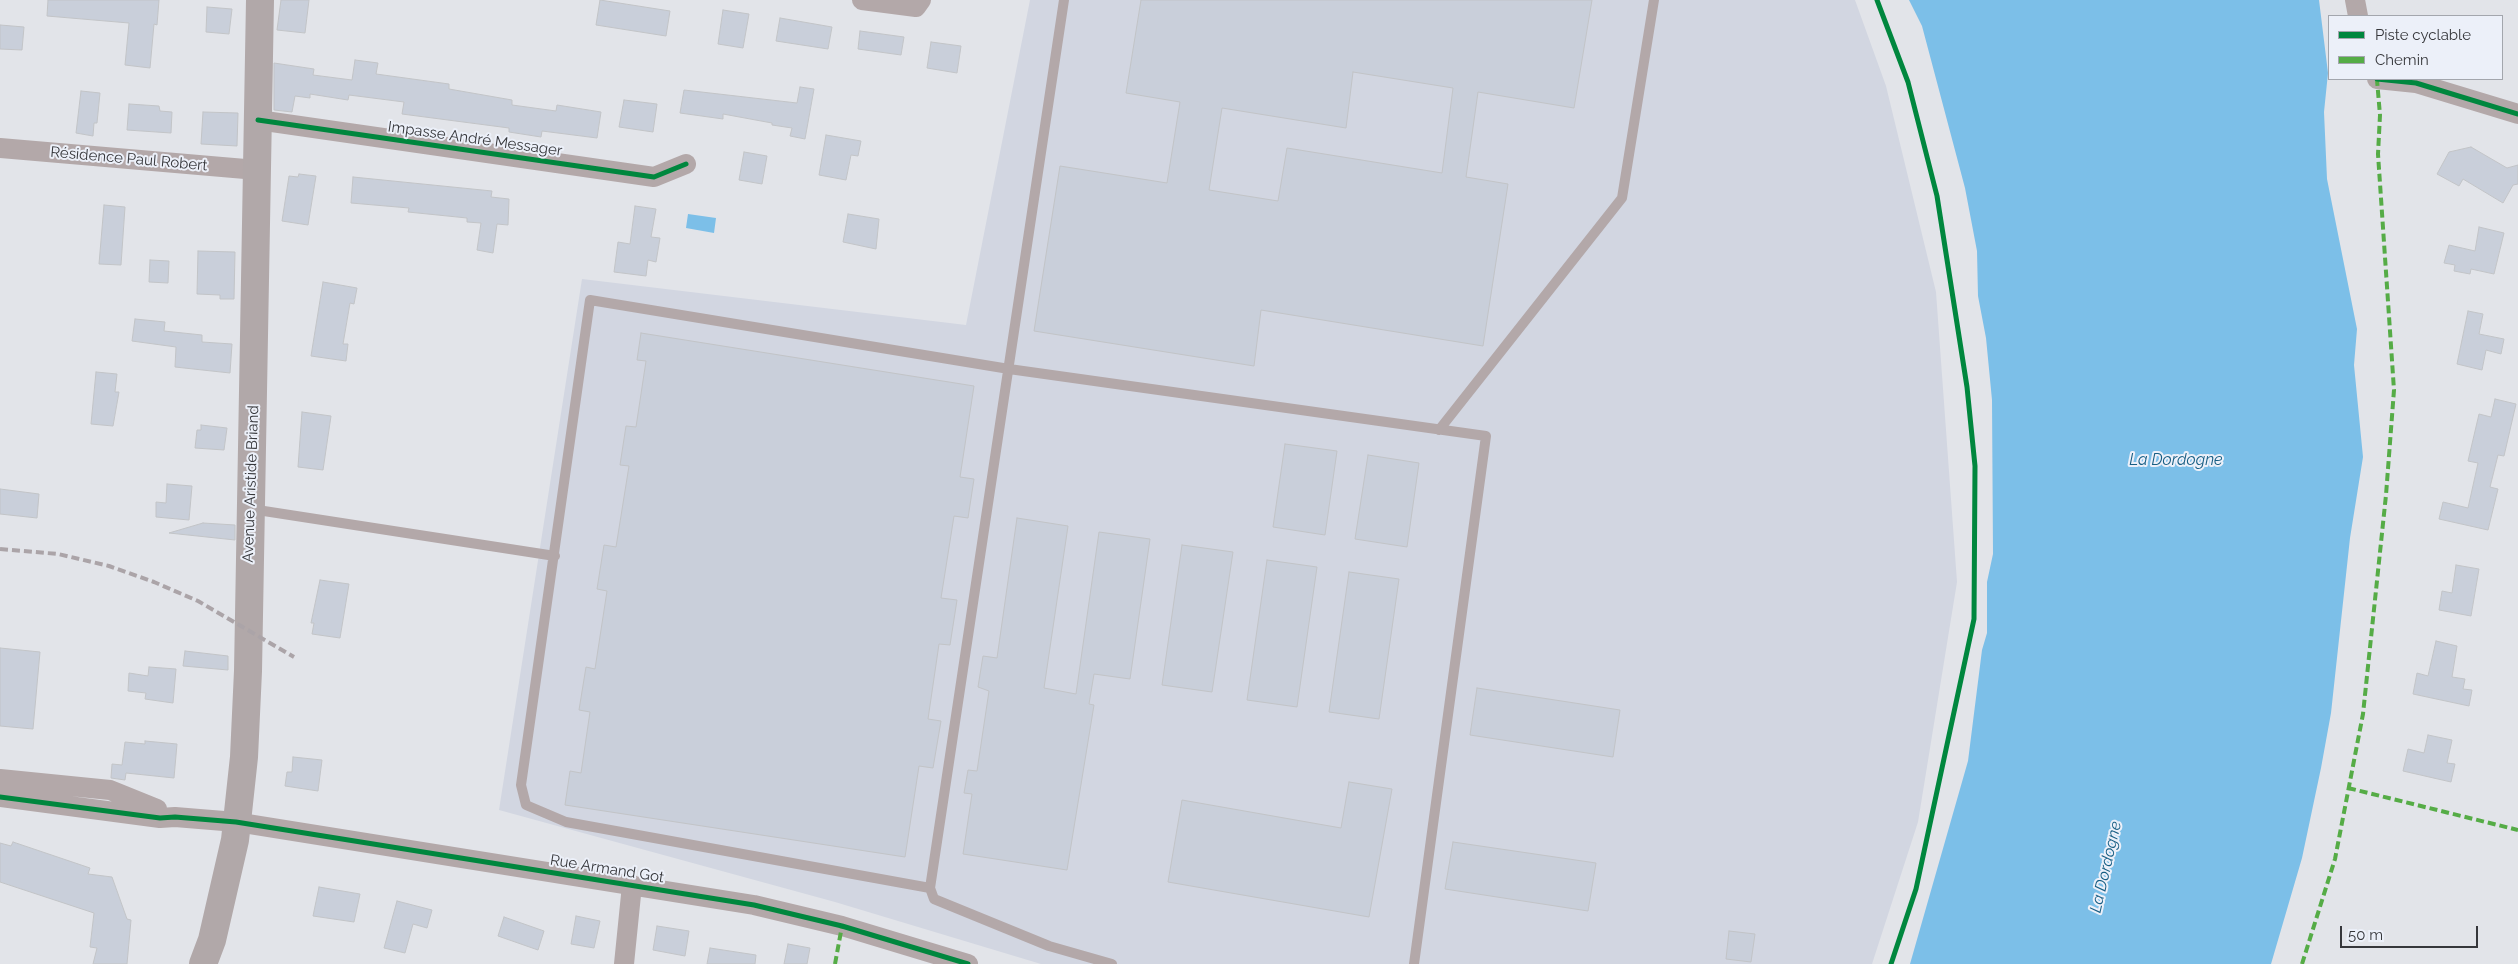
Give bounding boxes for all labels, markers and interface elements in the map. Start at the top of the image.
legend [2328,15,2503,80]
text: Piste cyclable [2375,26,2471,44]
text: Chemin [2375,51,2429,69]
street label: Impasse André Messager [387,118,563,160]
street label: Résidence Paul Robert [50,143,208,175]
street label: Avenue Aristide Briand [239,405,263,563]
water label: La Dordogne [2129,450,2223,470]
water label: La Dordogne [2086,819,2126,915]
street label: Rue Armand Got [549,851,665,887]
scale bar [2343,916,2480,948]
text: 50 m [2348,926,2383,944]

